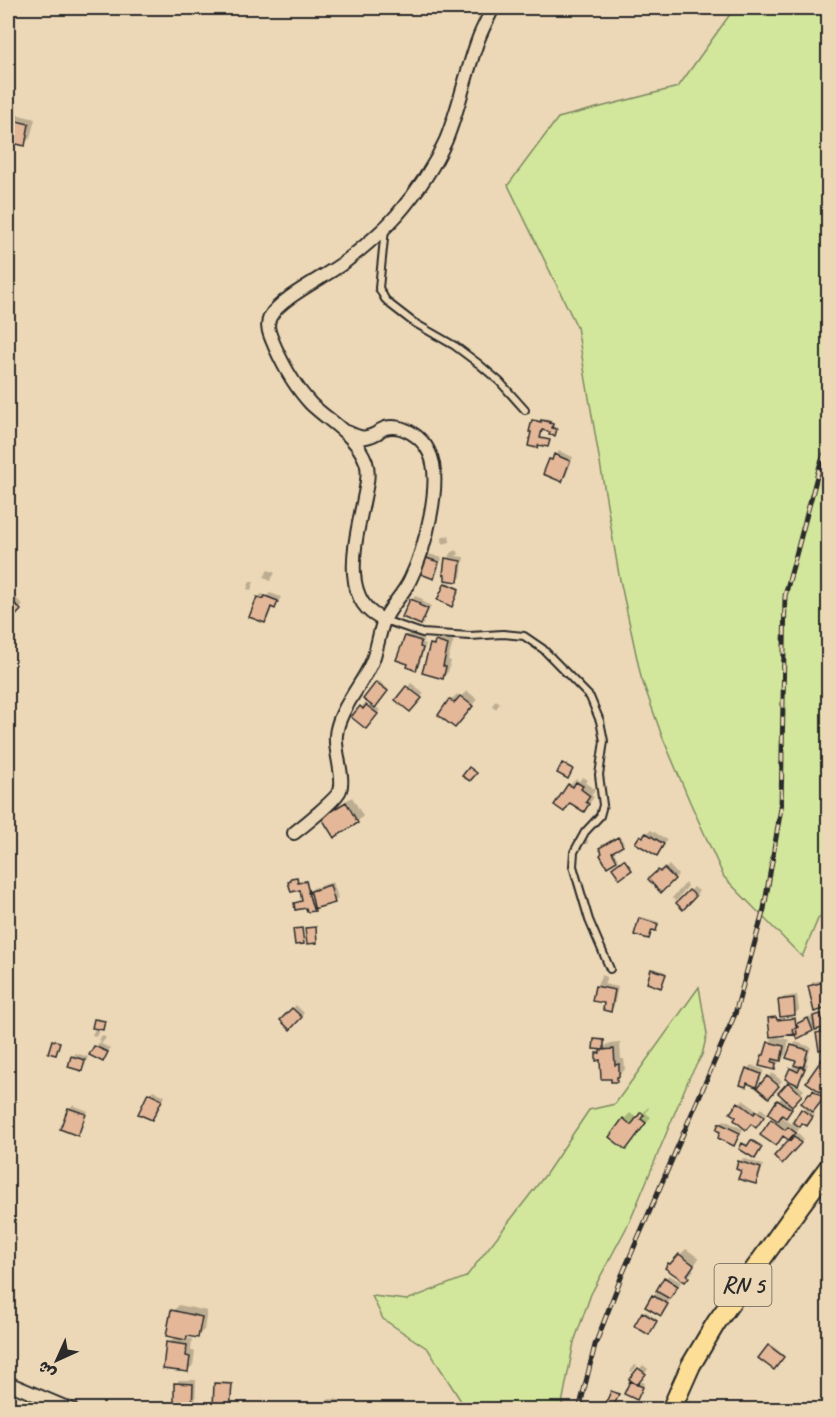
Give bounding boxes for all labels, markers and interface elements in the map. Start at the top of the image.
road number: RN 5 [714,1264,771,1306]
north arrow [27,1330,87,1390]
text: ش [34,1357,60,1383]

